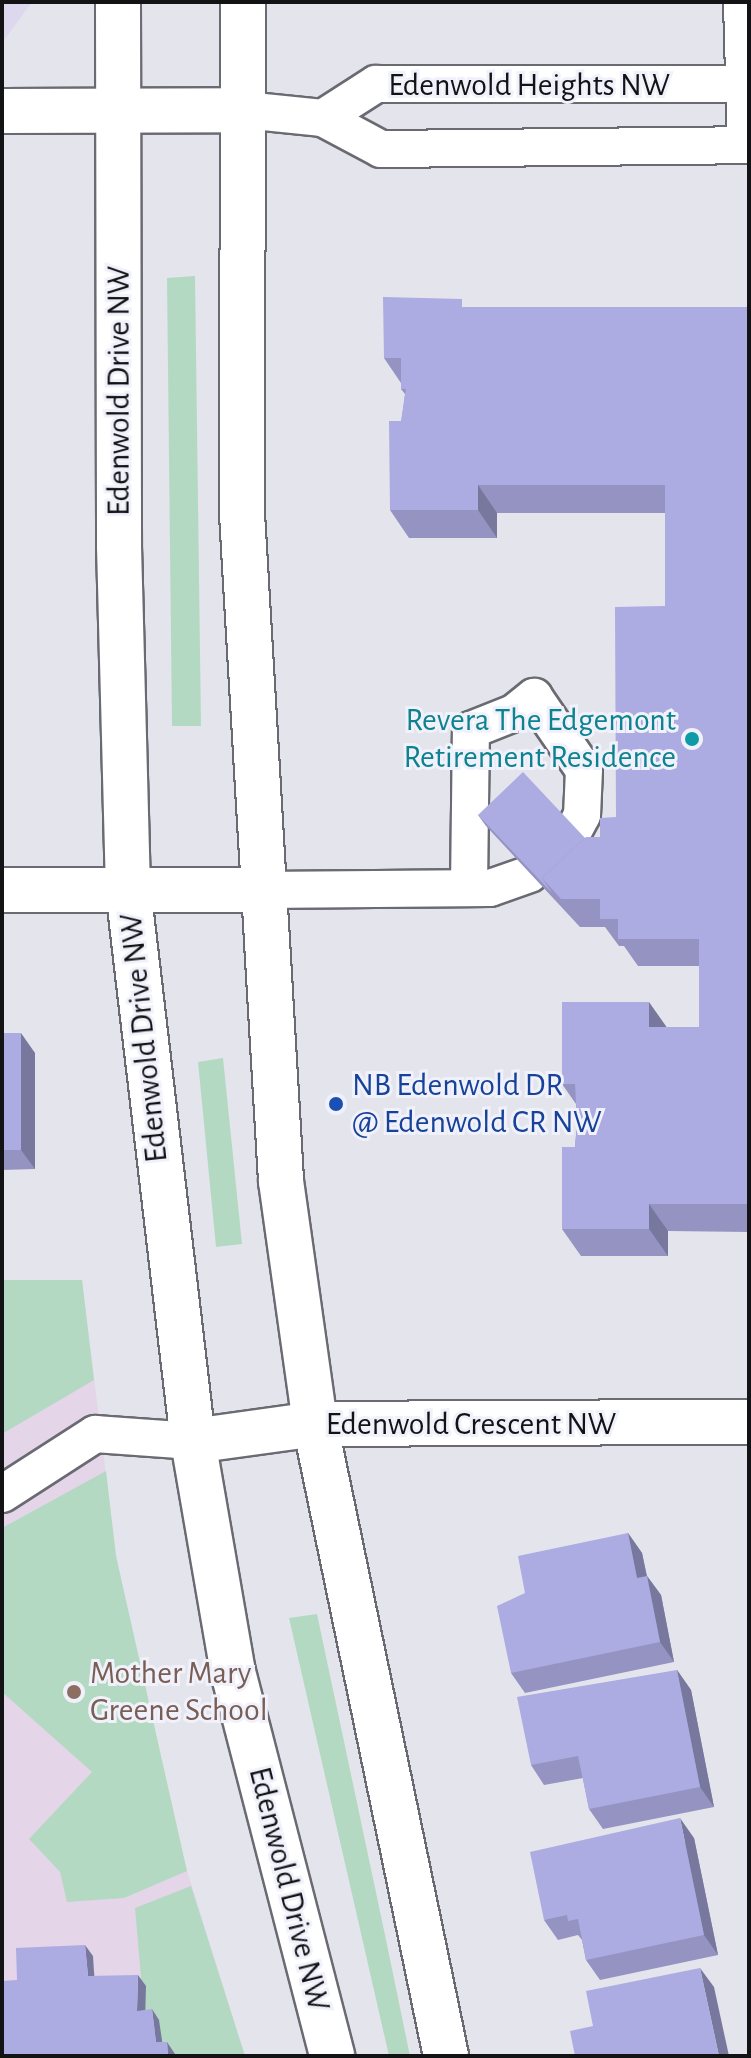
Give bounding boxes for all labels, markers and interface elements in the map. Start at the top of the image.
street label: Edenwold Heights NW [388,66,670,104]
street label: Edenwold Drive NW [100,266,138,516]
place label: Revera The Edgemont Retirement Residence [403,702,676,777]
marker: Revera The Edgemont Retirement Residence [683,730,701,748]
street label: Edenwold Drive NW [112,912,176,1164]
place label: NB Edenwold DR @ Edenwold CR NW [352,1067,602,1142]
marker: NB Edenwold DR @ Edenwold CR NW [327,1095,345,1113]
street label: Edenwold Crescent NW [326,1405,616,1443]
place label: Mother Mary Greene School [90,1655,268,1730]
marker: Mother Mary Greene School [65,1683,83,1701]
street label: Edenwold Drive NW [240,1763,338,2015]

